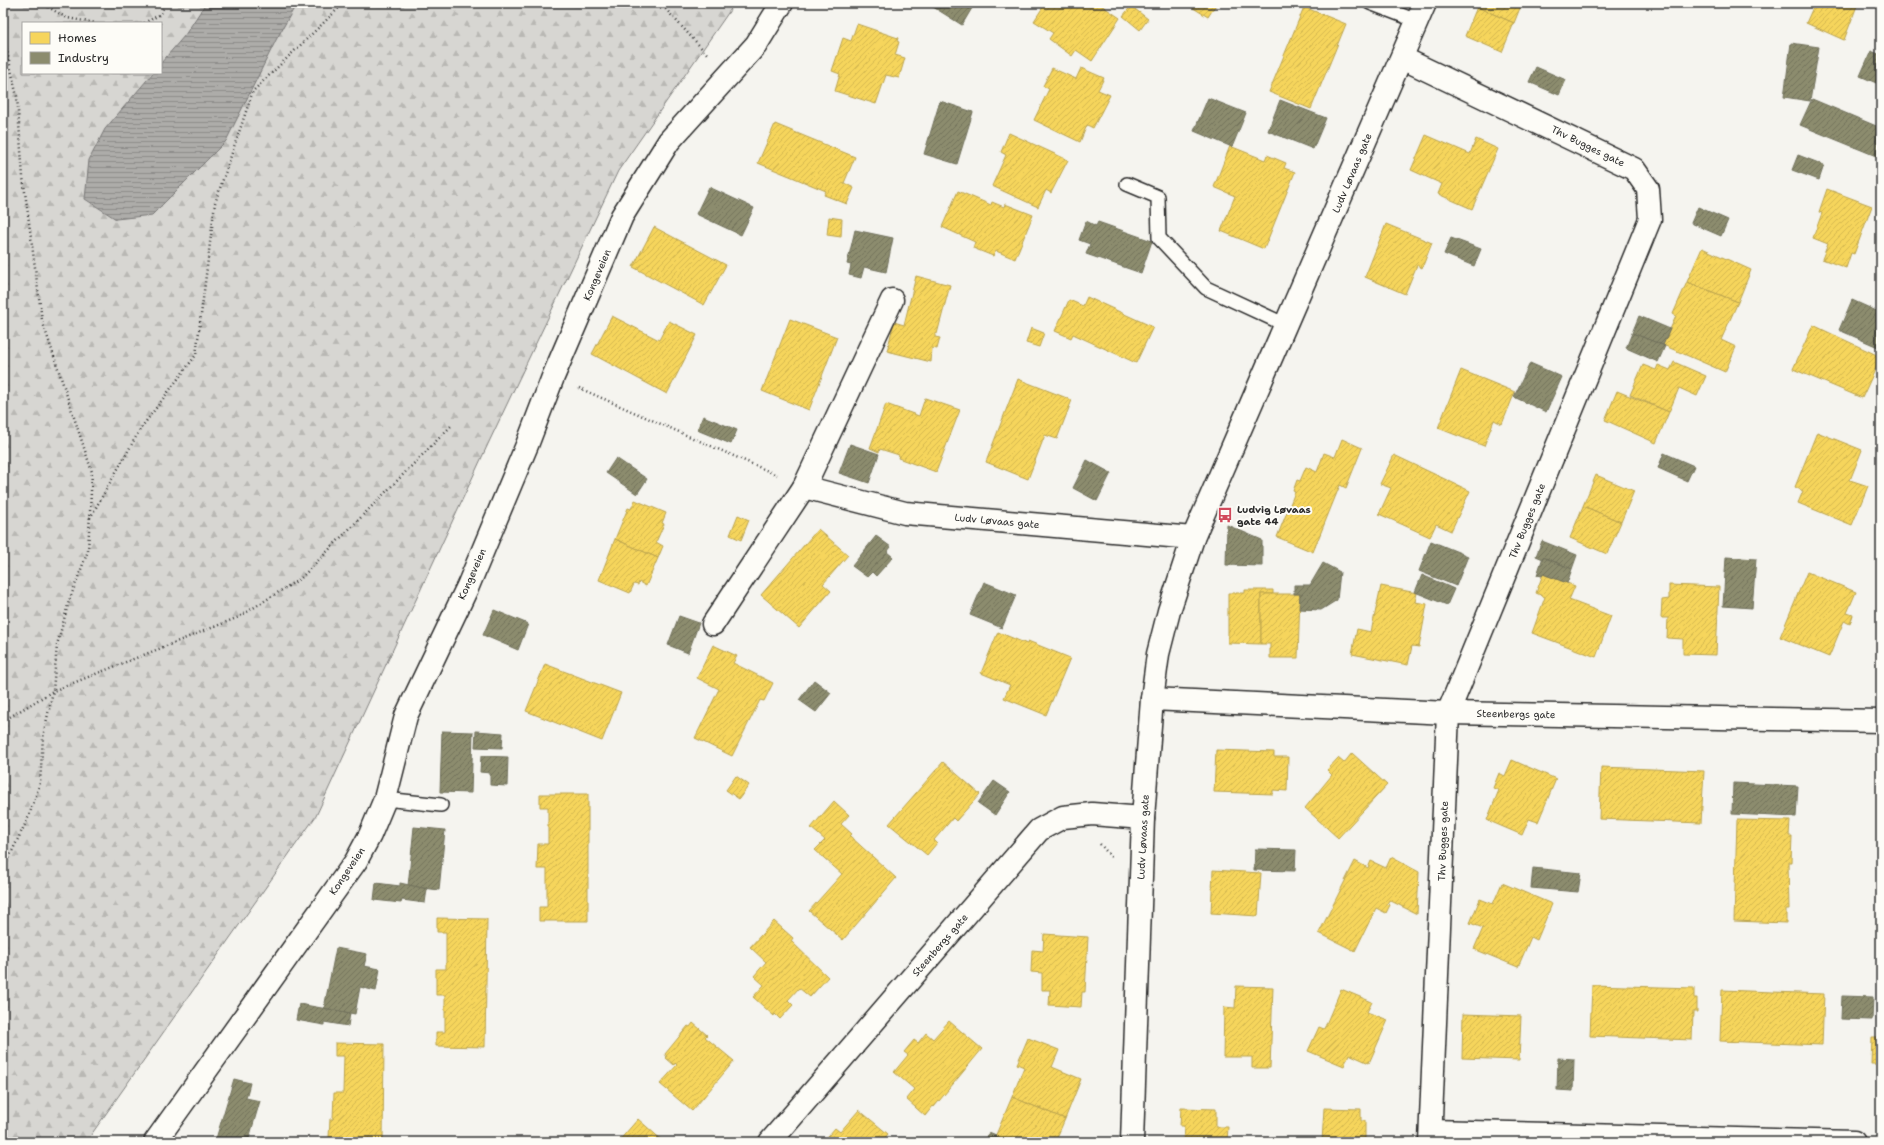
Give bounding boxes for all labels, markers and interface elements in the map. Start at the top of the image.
legend [22,22,162,74]
text: Homes [58,30,97,46]
text: Industry [58,50,109,66]
street label: Thv Bugges gate [1549,123,1627,170]
street label: Ludv Løvaas gate [1329,131,1375,215]
street label: Kongeveien [580,247,614,303]
street label: Thv Bugges gate [1506,481,1548,561]
place label: Ludvig Løvaas gate 44 [1237,503,1311,528]
bus stop icon: Ludvig Løvaas gate 44 [1216,506,1234,524]
street label: Ludv Løvaas gate [954,511,1040,531]
street label: Kongeveien [455,546,489,602]
street label: Steenbergs gate [1476,707,1556,721]
street label: Ludv Løvaas gate [1134,794,1152,880]
street label: Thv Bugges gate [1435,800,1451,881]
street label: Kongeveien [326,845,368,897]
street label: Steenbergs gate [909,911,971,979]

